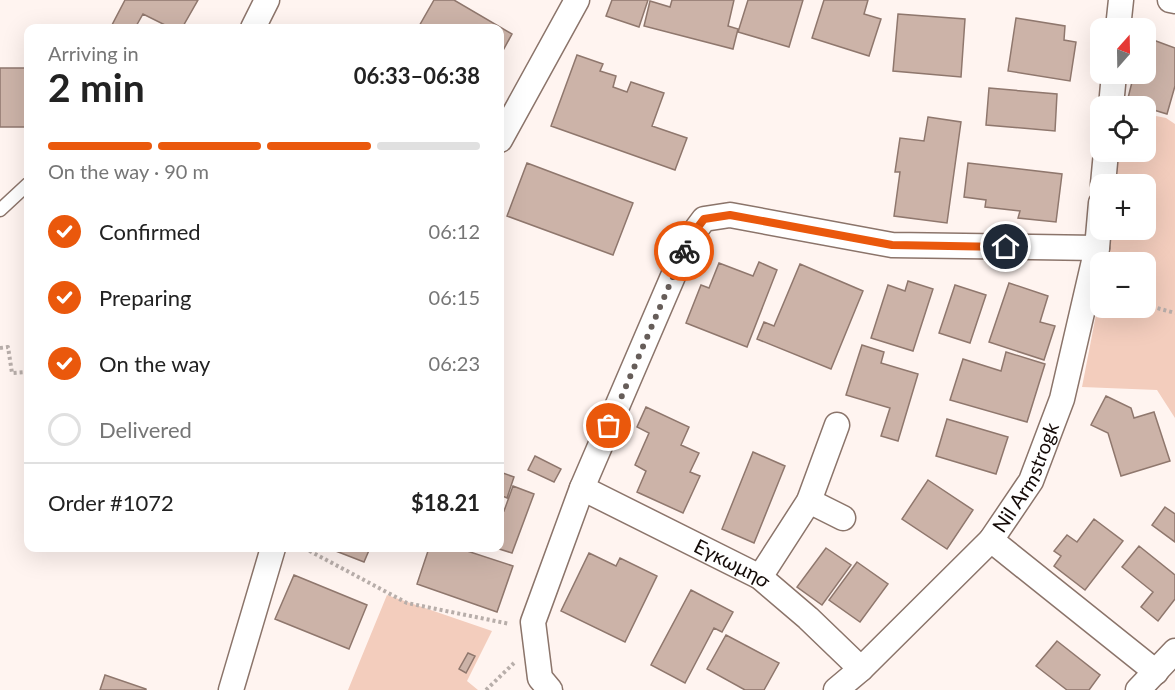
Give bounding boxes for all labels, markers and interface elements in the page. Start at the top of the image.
north arrow [1090,18,1156,84]
map controls [1090,18,1156,318]
text: Arriving in [48,41,139,65]
text: 06:33–06:38 [354,62,480,89]
text: 2 min [48,64,145,110]
button: locate [1090,96,1156,162]
text: On the way · 90 m [48,159,209,183]
button: + [1090,174,1156,240]
icon: check [48,215,81,248]
text: Confirmed [99,218,201,245]
text: 06:12 [429,219,480,243]
courier [654,221,714,281]
pin [980,221,1031,272]
icon: home [989,230,1022,263]
icon: bike [668,235,701,268]
button: − [1090,252,1156,318]
icon: check [48,281,81,314]
text: Preparing [99,284,191,311]
text: 06:15 [429,285,480,309]
icon: check [48,347,81,380]
text: On the way [99,350,210,377]
text: 06:23 [429,351,480,375]
pin [583,400,634,451]
icon: bag [592,409,625,442]
text: Delivered [99,416,192,443]
street label: Nil Armstrogk [987,418,1063,536]
text: Order #1072 [48,489,174,516]
text: $18.21 [411,489,480,516]
street label: Εγκωμησ [691,533,776,592]

